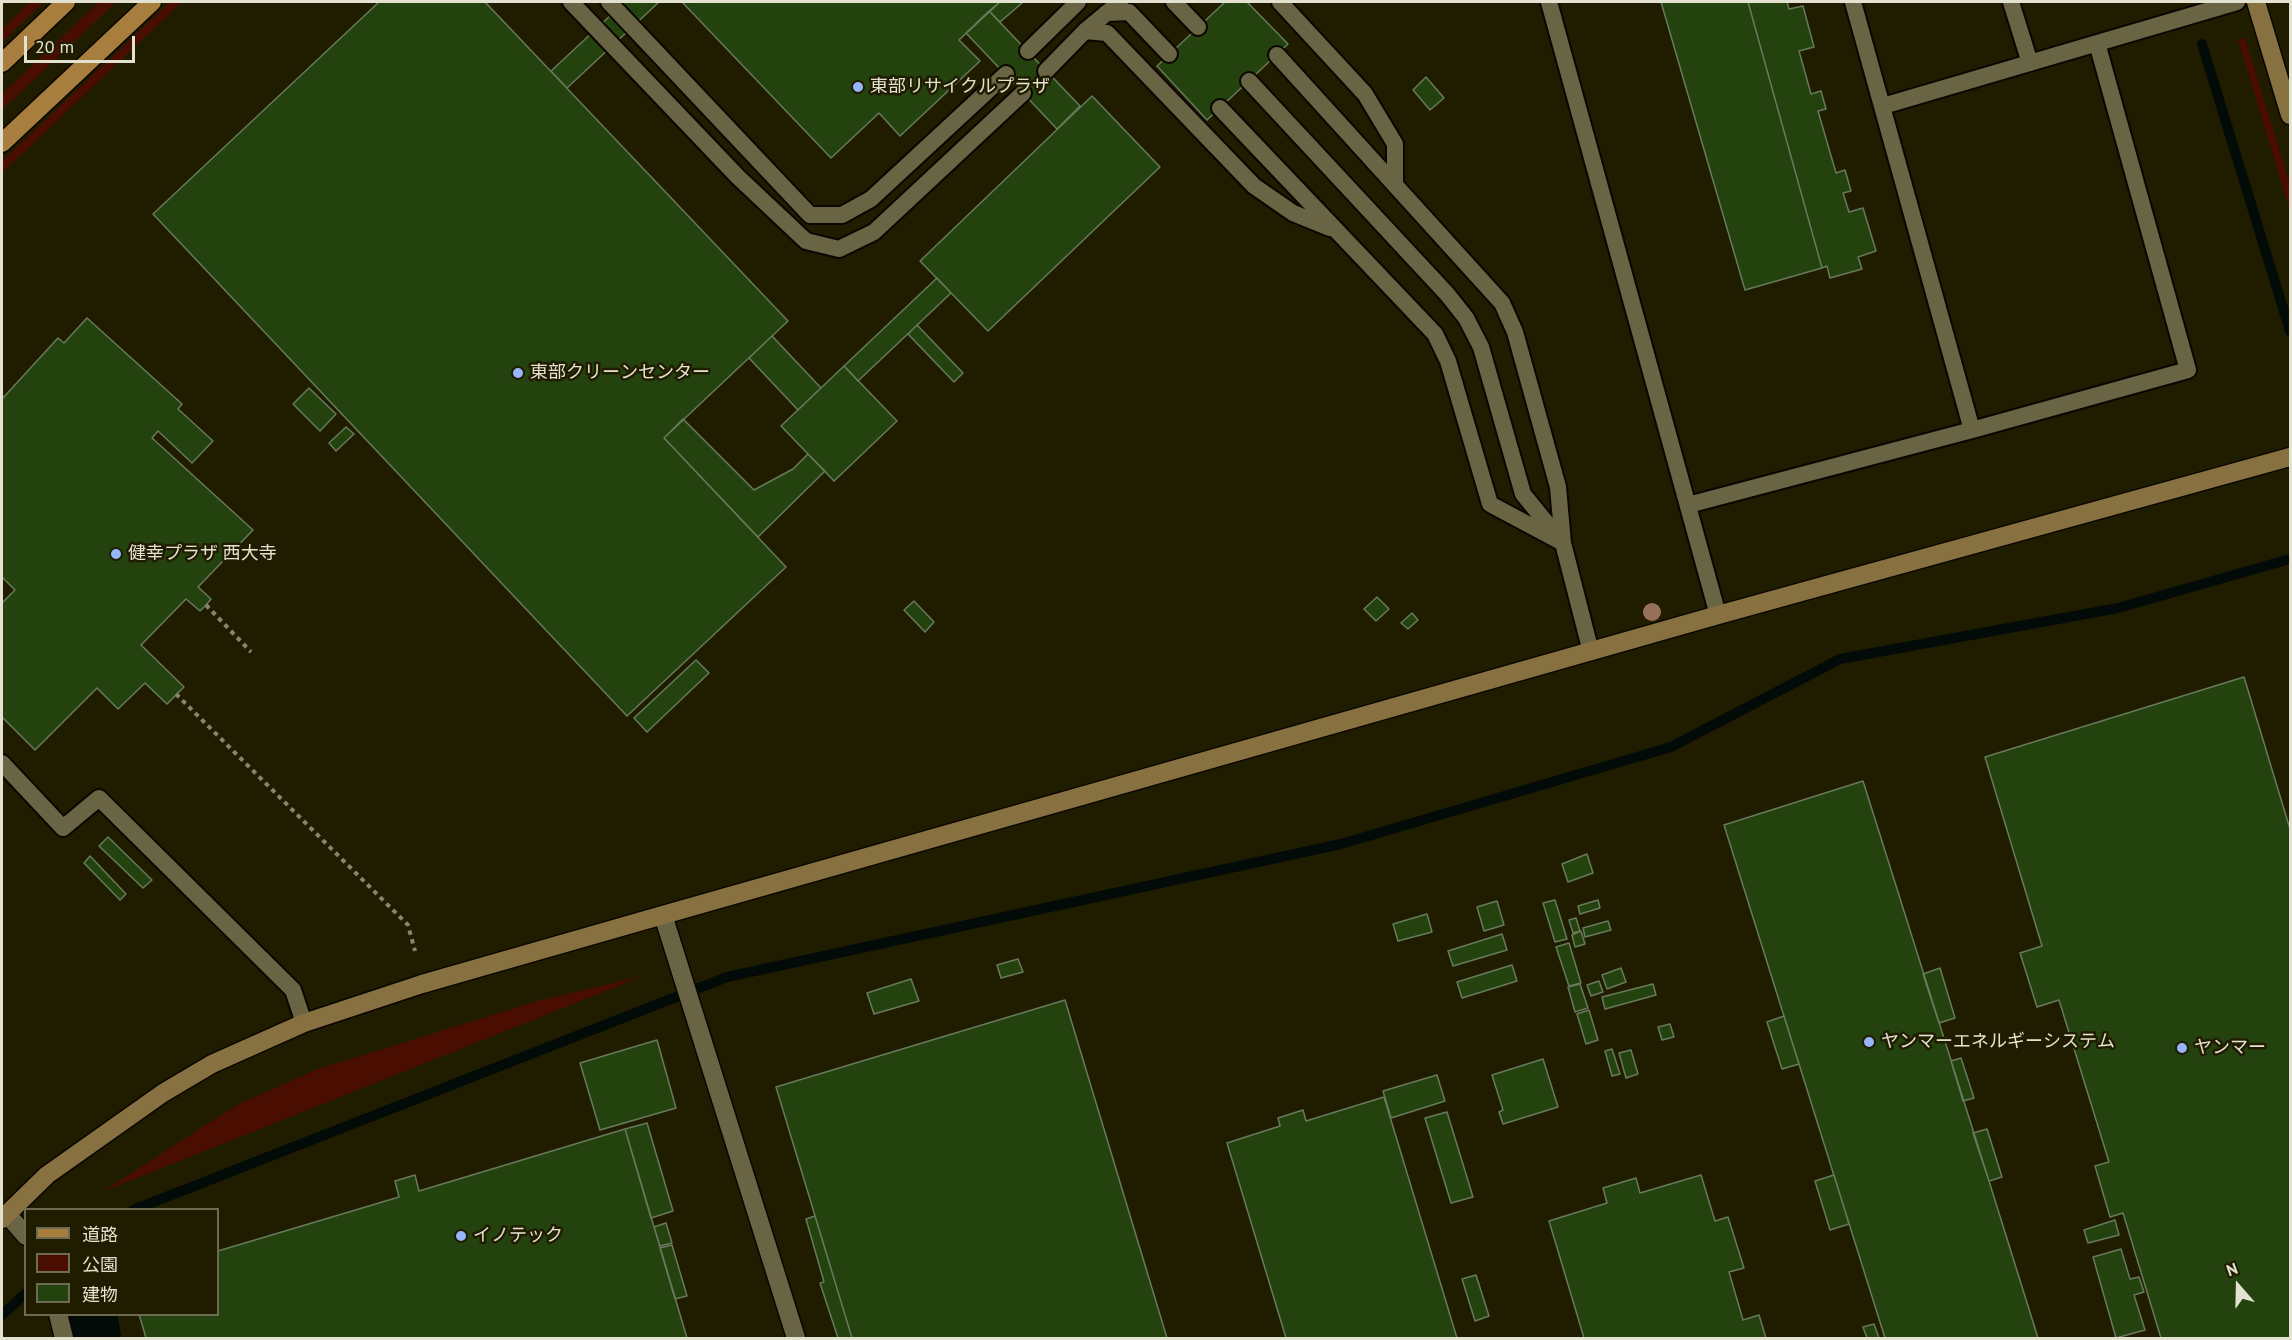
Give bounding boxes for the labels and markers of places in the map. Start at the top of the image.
place label: 東部リサイクルプラザ [870,76,1050,98]
marker: 東部リサイクルプラザ [851,80,865,94]
place label: 東部クリーンセンター [530,362,710,384]
marker: 東部クリーンセンター [511,366,525,380]
place label: 健幸プラザ 西大寺 [128,543,277,565]
marker: 健幸プラザ 西大寺 [109,547,123,561]
place label: ヤンマーエネルギーシステム [1881,1031,2115,1053]
marker: ヤンマーエネルギーシステム [1862,1035,1876,1049]
place label: ヤンマー [2194,1037,2266,1059]
marker: ヤンマー [2175,1041,2189,1055]
place label: イノテック [473,1225,563,1247]
marker: イノテック [454,1229,468,1243]

